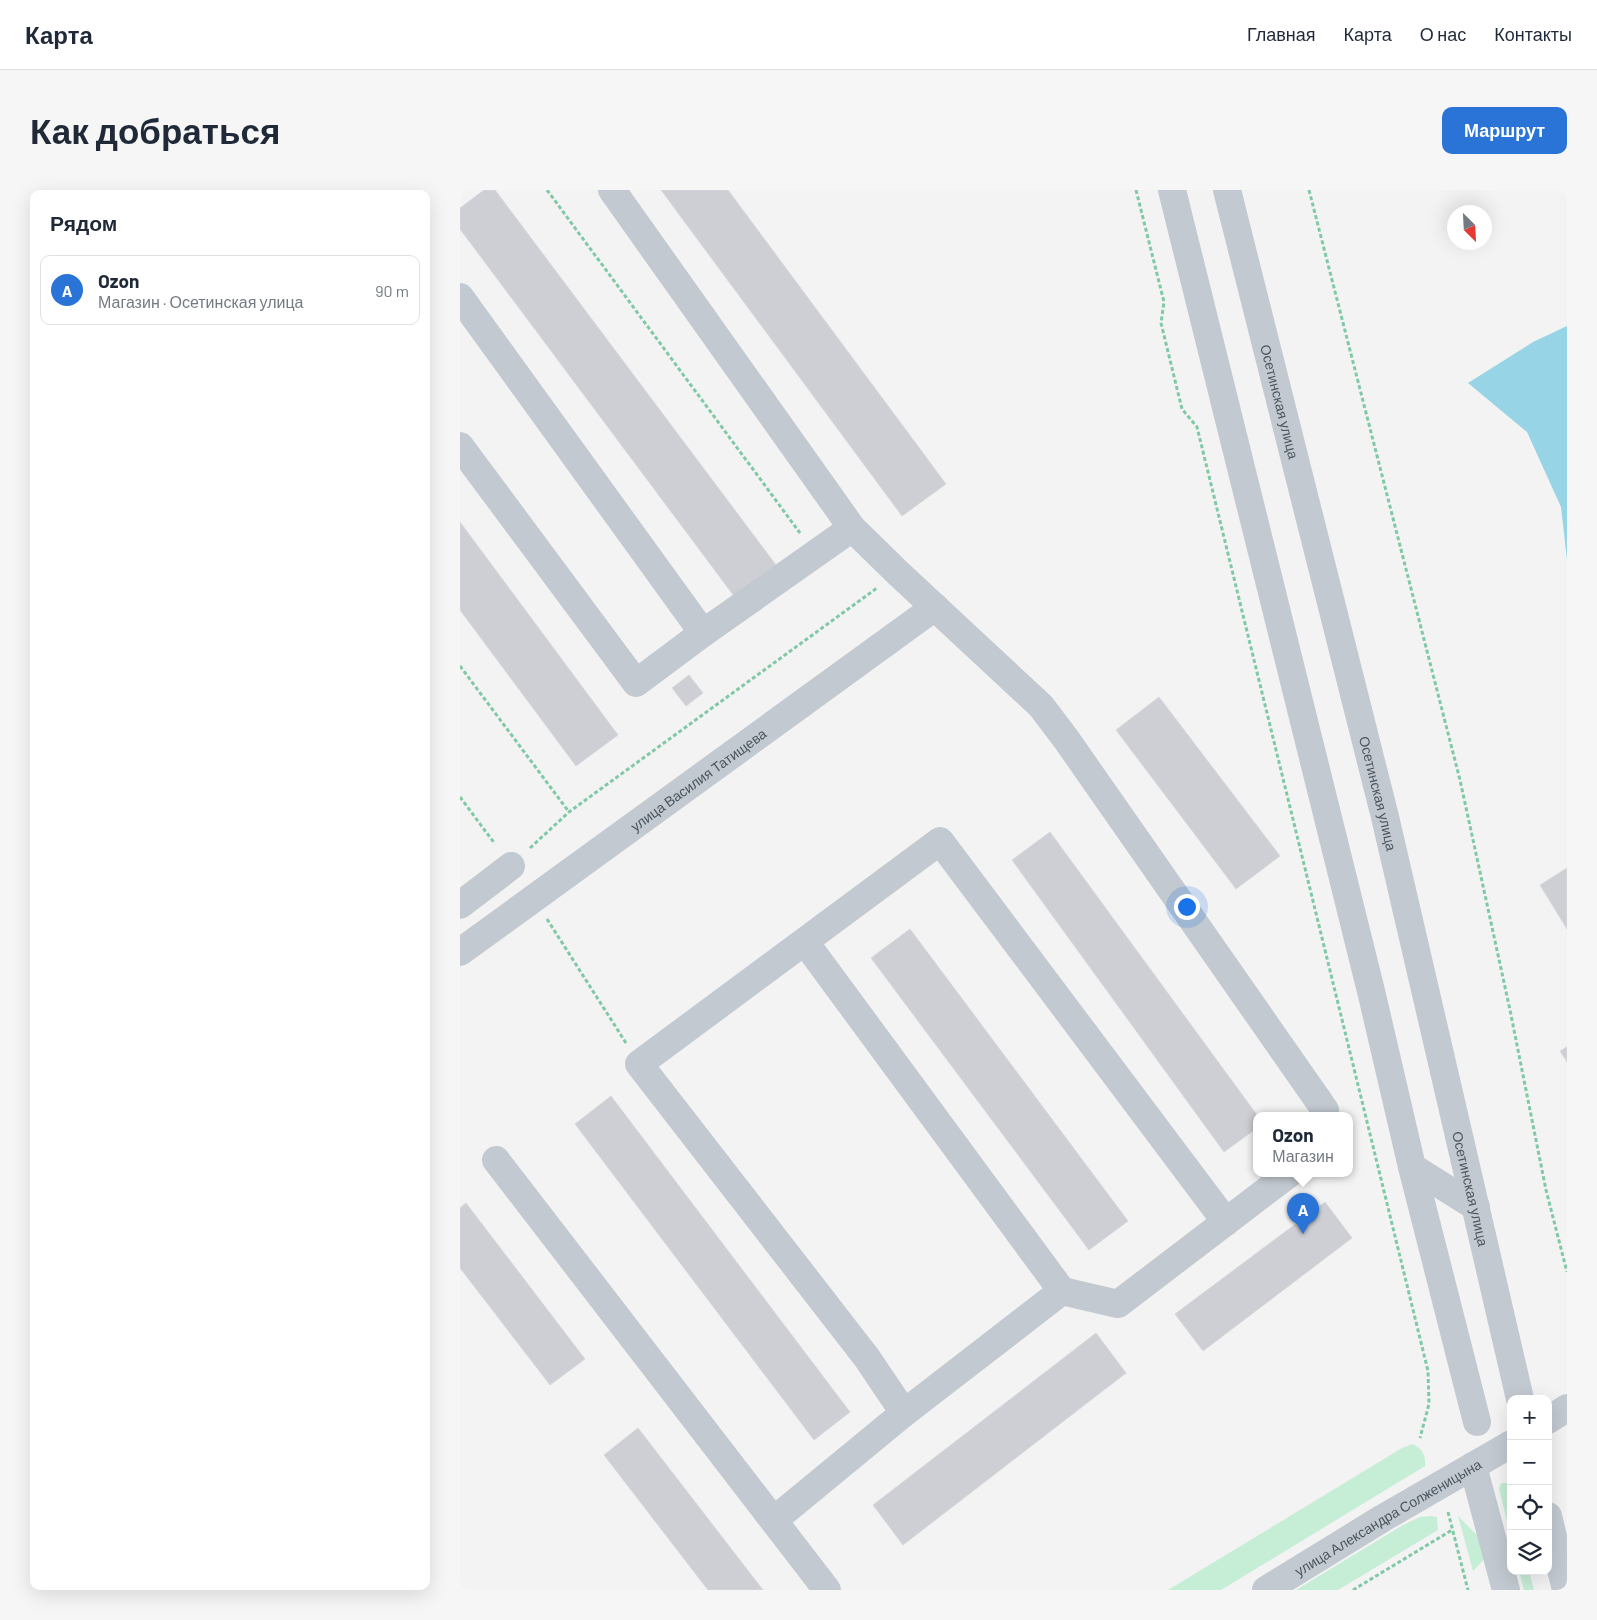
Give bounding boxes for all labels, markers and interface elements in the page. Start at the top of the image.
text: Карта [25,20,93,49]
text: Главная [1247,23,1316,45]
text: Карта [1344,23,1392,45]
text: О нас [1420,23,1466,45]
text: Контакты [1494,23,1572,45]
button: Маршрут [1442,107,1567,154]
text: Как добраться [30,109,280,151]
north arrow [1447,205,1492,250]
text: Рядом [50,210,117,235]
text: Ozon [98,269,140,292]
text: A [62,281,72,300]
text: 90 m [375,281,409,300]
text: Магазин · Осетинская улица [98,292,304,311]
street label: Осетинская улица [1258,342,1303,461]
street label: улица Василия Татищева [627,724,769,834]
street label: Осетинская улица [1356,734,1401,852]
your location [1174,894,1200,920]
popup [1253,1112,1353,1177]
text: Ozon [1272,1123,1314,1146]
street label: Осетинская улица [1450,1129,1493,1248]
text: Магазин [1272,1146,1334,1165]
pin: A [1287,1193,1319,1234]
map controls [1507,1395,1552,1575]
button: + [1507,1395,1552,1440]
button: − [1507,1440,1552,1485]
street label: улица Александра Солженицына [1291,1455,1484,1579]
button: locate [1507,1485,1552,1530]
button: layers [1507,1530,1552,1575]

